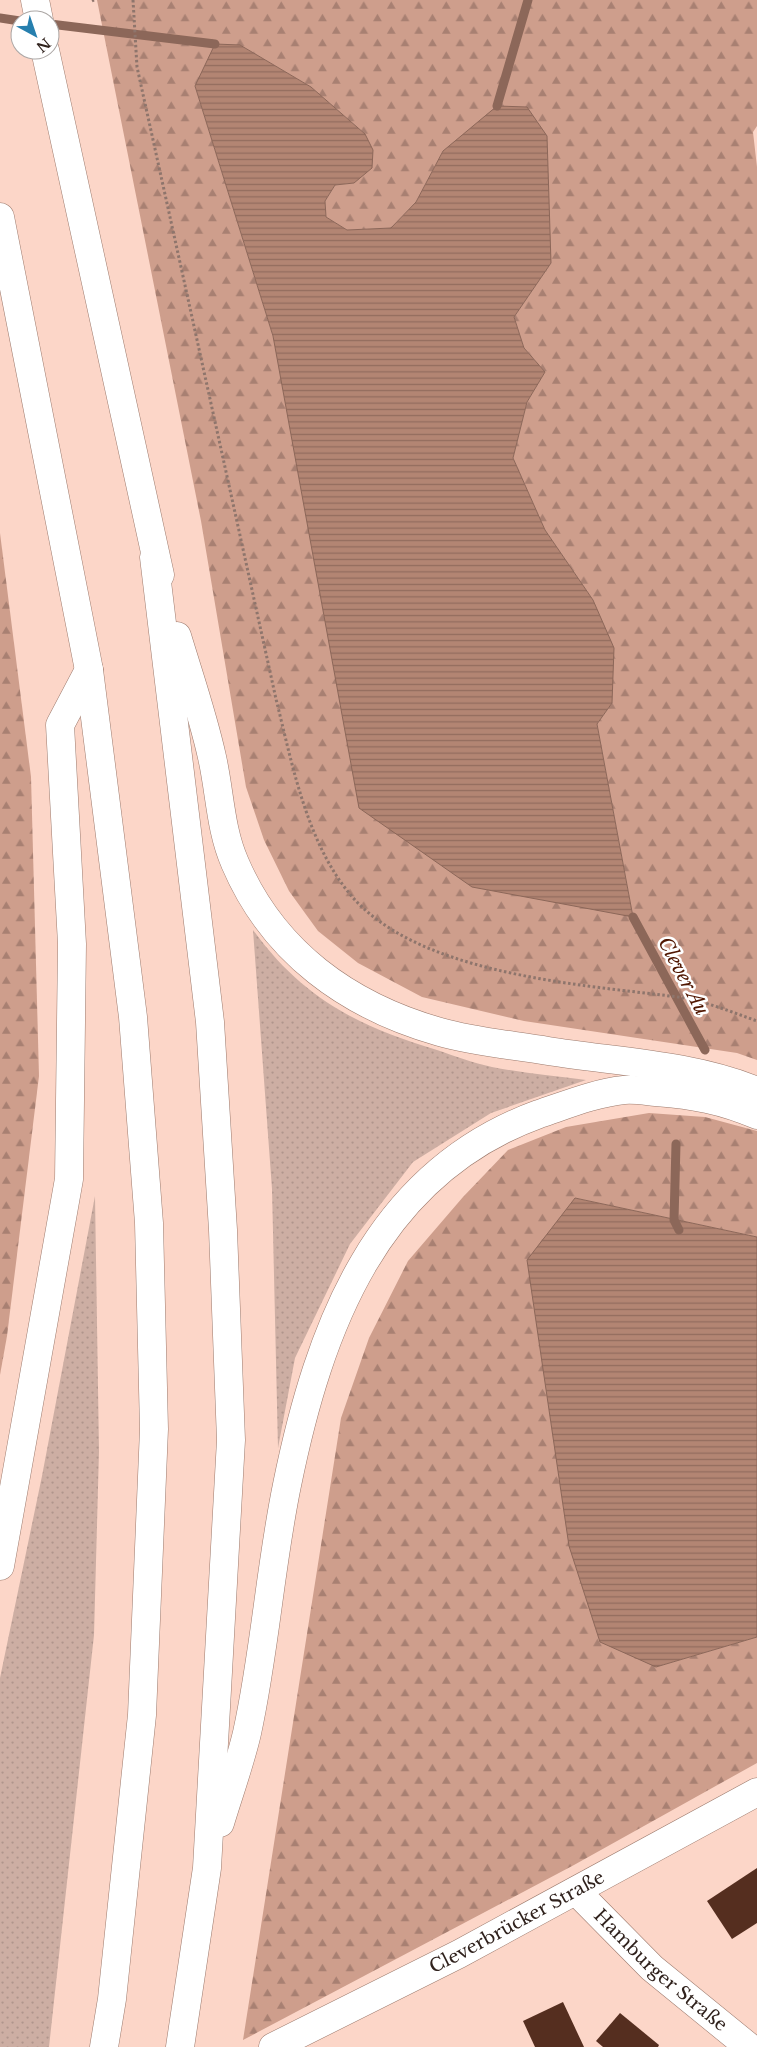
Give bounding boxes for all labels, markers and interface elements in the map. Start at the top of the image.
north arrow [10,10,60,60]
text: N [33,34,54,56]
water label: Clever Au [653,933,714,1019]
street label: Cleverbrücker Straße [426,1866,608,1978]
street label: Hamburger Straße [589,1905,732,2036]

